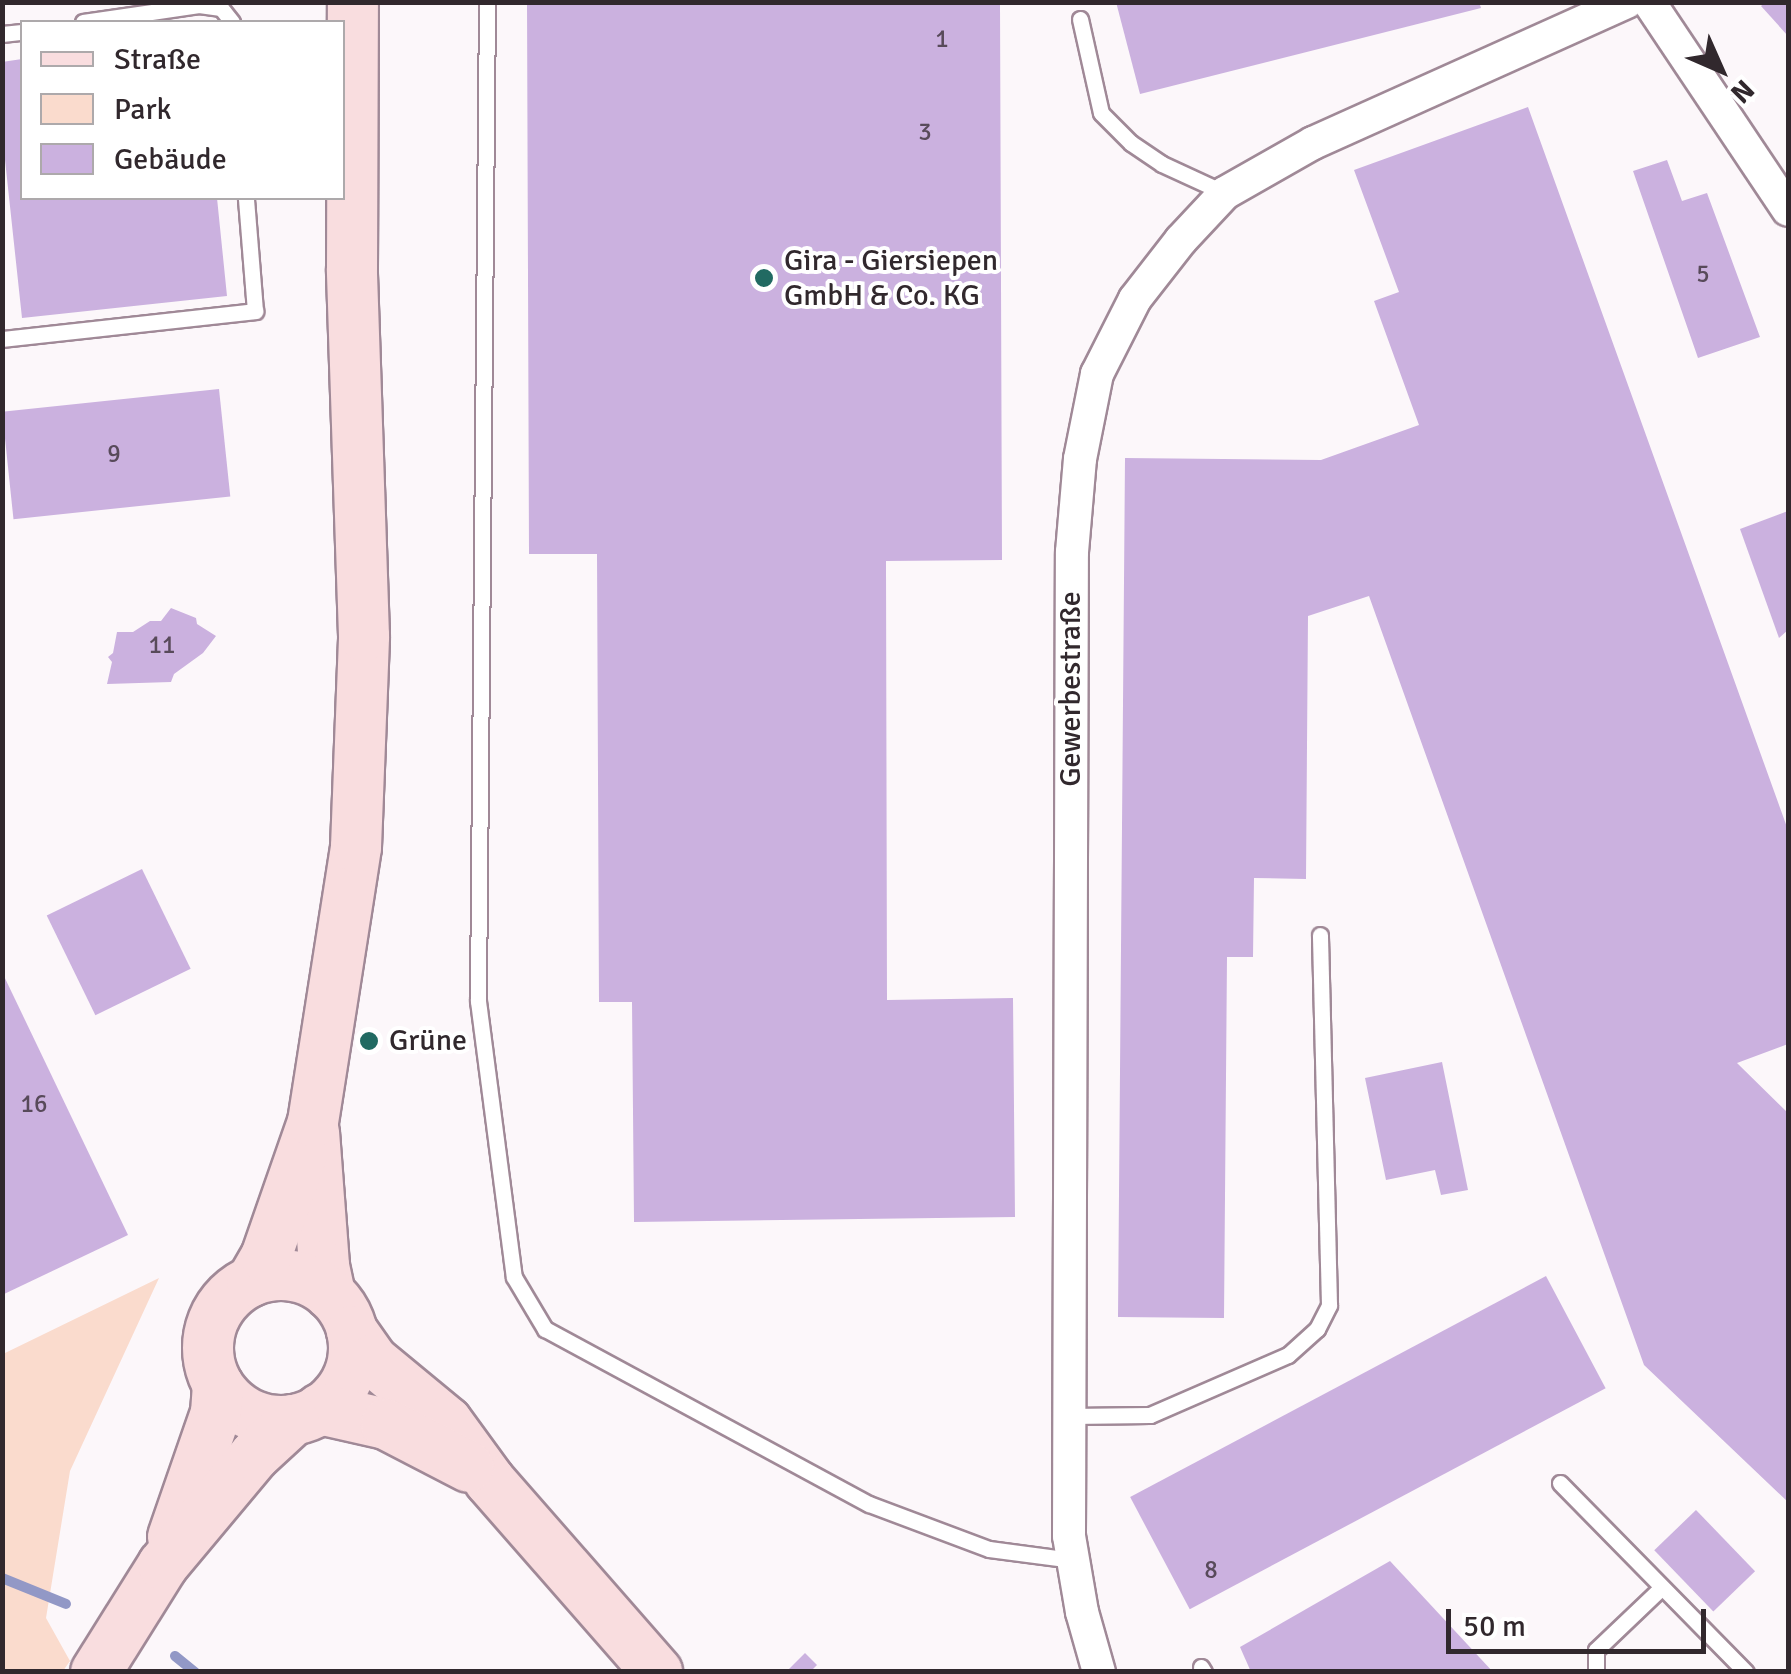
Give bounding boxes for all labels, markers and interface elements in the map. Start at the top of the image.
legend [20,20,345,200]
north arrow [1671,20,1771,120]
house number: 1 [935,24,949,54]
text: Straße [114,41,201,78]
text: N [1723,72,1761,110]
text: Park [114,91,172,128]
house number: 3 [918,117,932,147]
text: Gebäude [114,141,227,178]
place label: Gira - Giersiepen GmbH & Co. KG [784,243,998,314]
house number: 5 [1696,259,1710,289]
marker: Gira - Giersiepen GmbH & Co. KG [753,267,775,289]
house number: 9 [107,439,121,469]
street label: Gewerbestraße [1053,591,1089,787]
house number: 11 [149,630,175,660]
place label: Grüne [389,1023,467,1059]
marker: Grüne [358,1030,380,1052]
house number: 16 [21,1089,47,1119]
house number: 8 [1204,1555,1218,1585]
scale bar [1451,1589,1711,1651]
text: 50 m [1463,1608,1526,1645]

